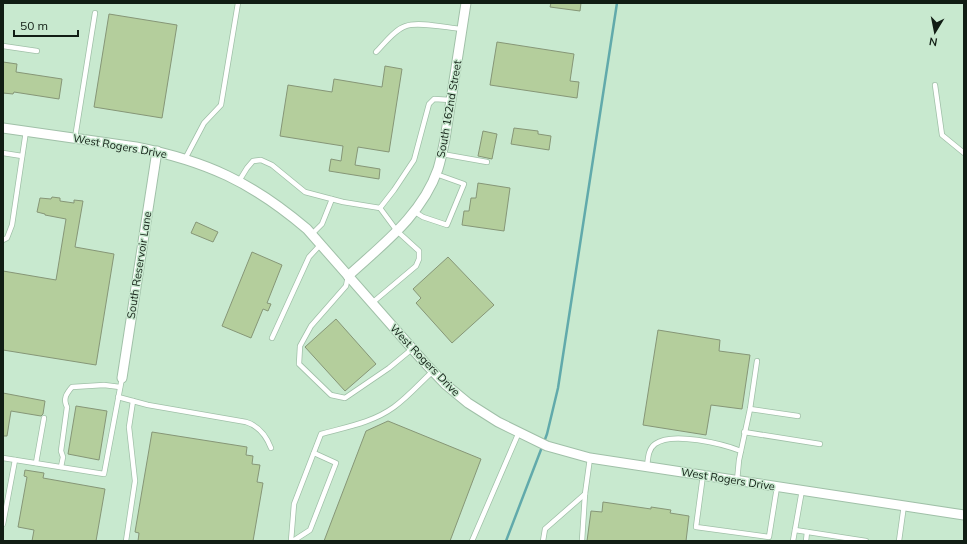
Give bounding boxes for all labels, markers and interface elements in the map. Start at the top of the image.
scale bar [14,12,78,38]
north arrow [915,12,955,52]
text: 50 m [20,18,48,33]
text: N [928,34,939,49]
street label: South 162nd Street [434,59,464,159]
street label: West Rogers Drive [72,131,168,161]
street label: South Reservoir Lane [124,210,154,320]
street label: West Rogers Drive [387,321,463,399]
street label: West Rogers Drive [680,465,776,493]

